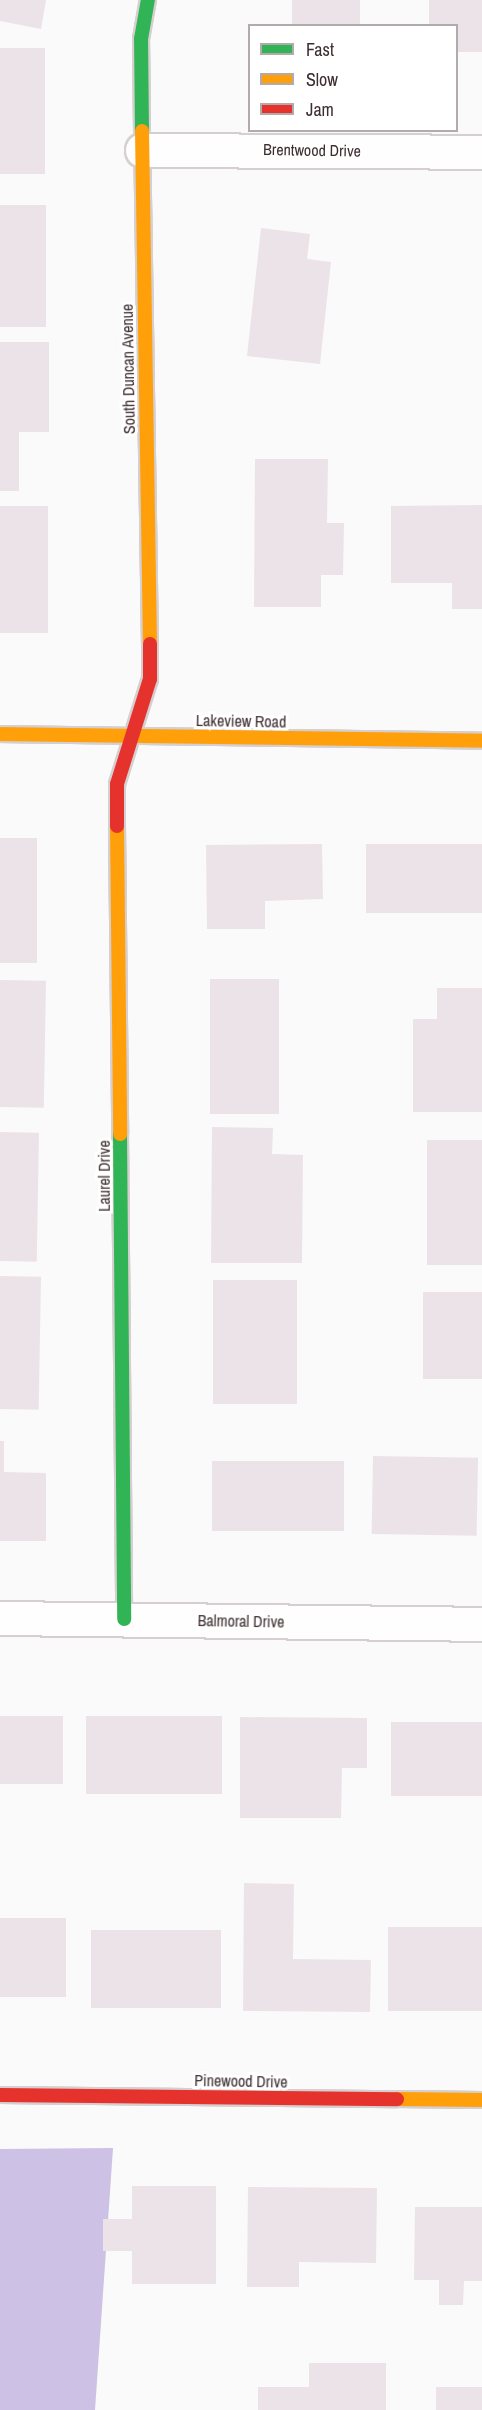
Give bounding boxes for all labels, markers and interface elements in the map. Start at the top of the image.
legend [248,24,458,132]
text: Fast [306,37,334,62]
text: Slow [306,67,338,92]
text: Jam [306,97,334,122]
street label: Brentwood Drive [263,140,361,160]
street label: South Duncan Avenue [117,303,139,435]
street label: Lakeview Road [196,711,286,731]
street label: Laurel Drive [94,1140,114,1212]
street label: Balmoral Drive [197,1611,285,1631]
street label: Pinewood Drive [194,2071,288,2091]

